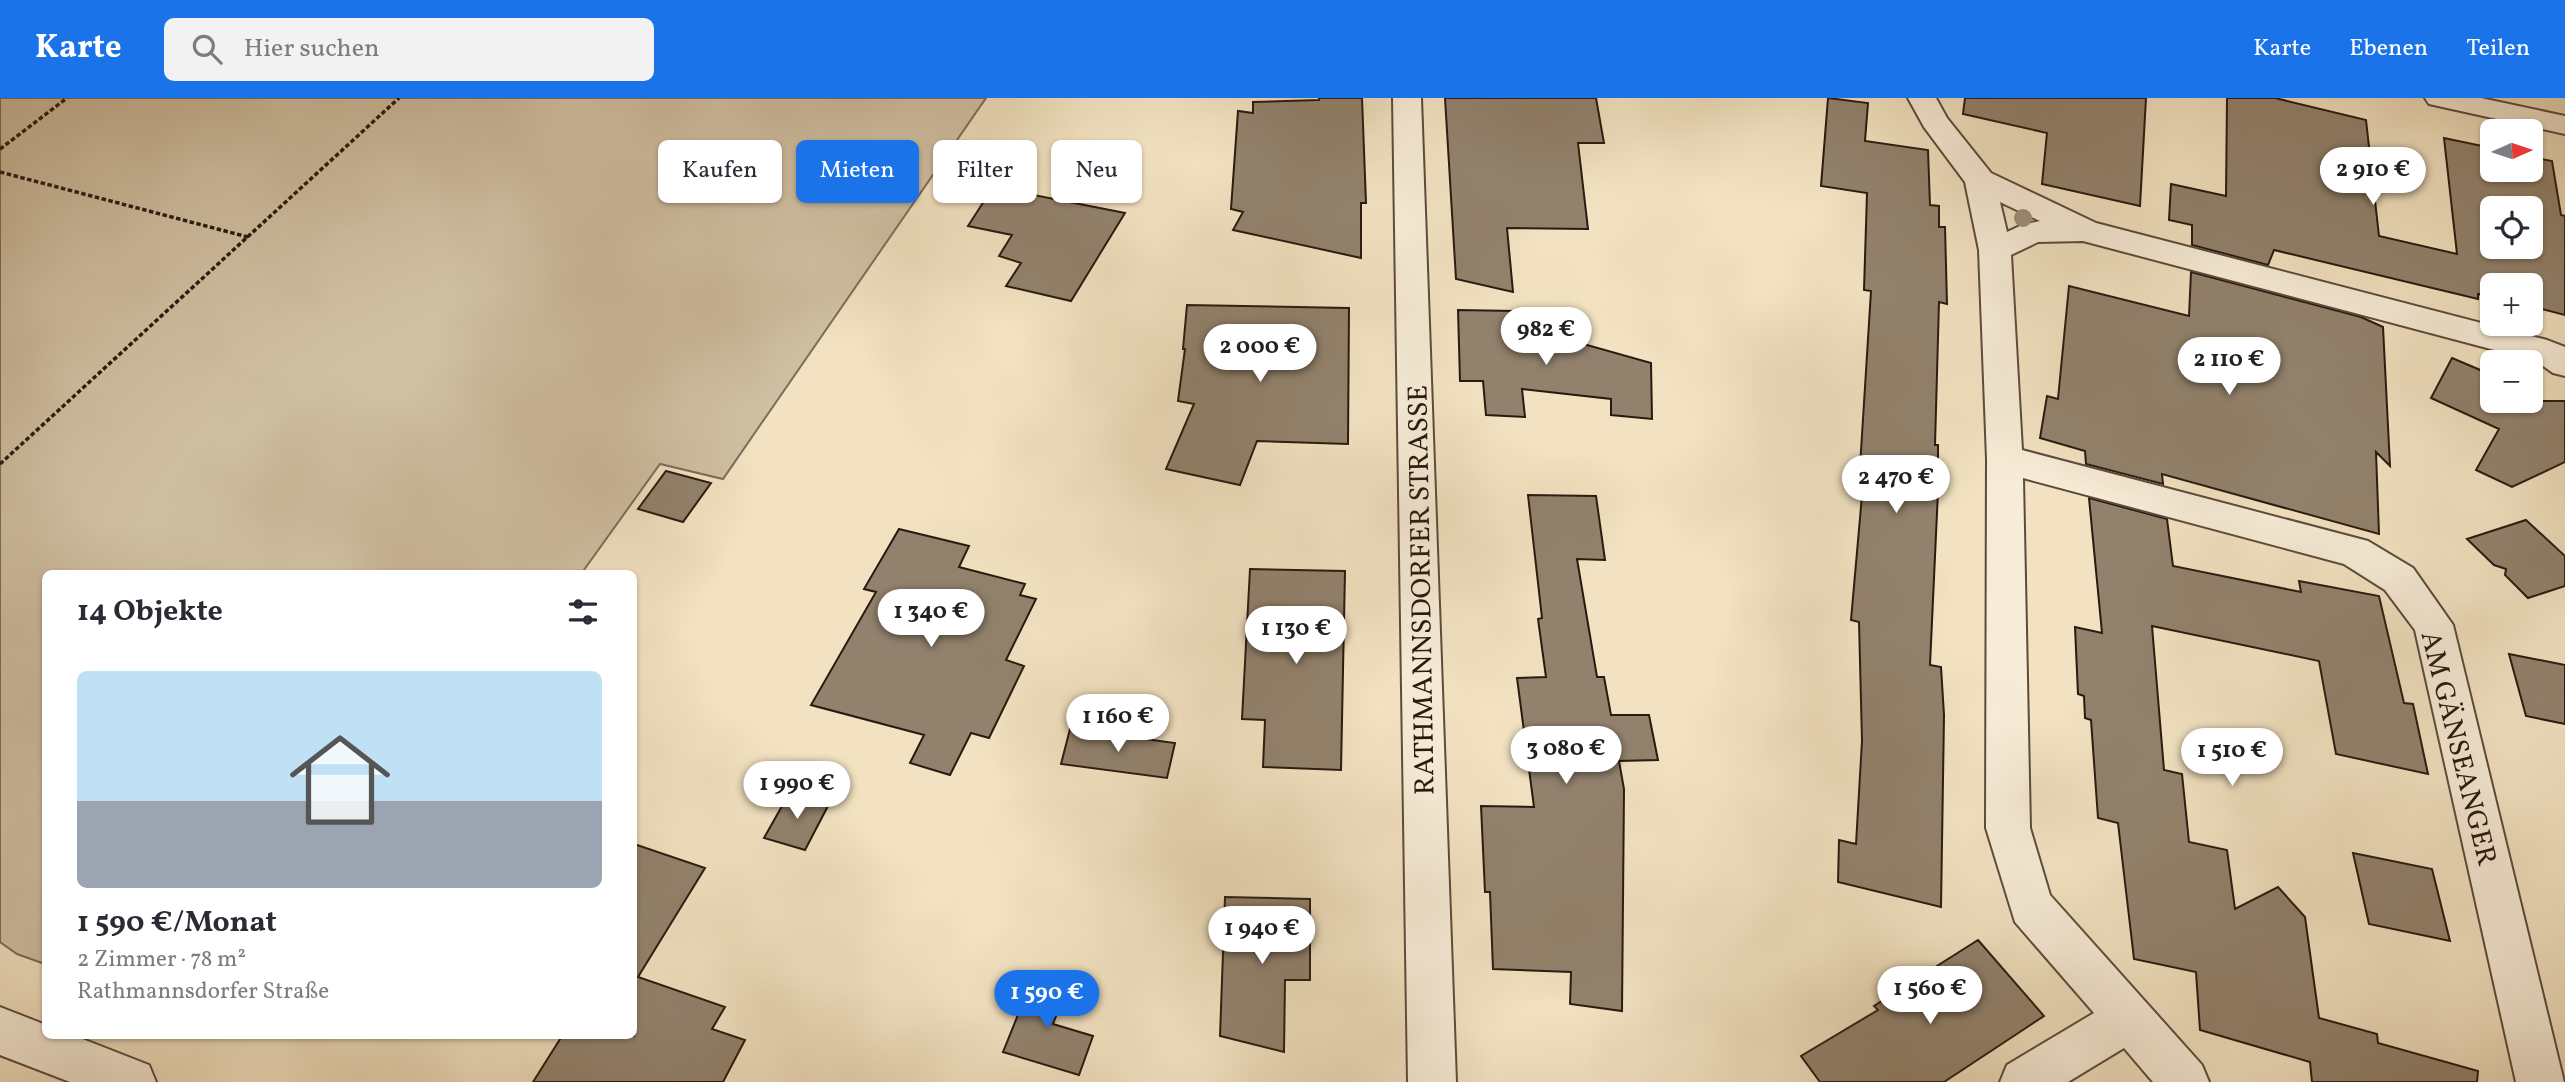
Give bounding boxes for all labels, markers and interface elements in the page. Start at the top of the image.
search box [164,18,654,81]
text: Karte [35,26,122,72]
icon: search [188,30,226,68]
text: Hier suchen [244,31,380,67]
text: Karte [2253,32,2311,66]
text: Ebenen [2349,32,2428,66]
text: Teilen [2466,32,2530,66]
north arrow [2480,119,2543,182]
map controls [2480,119,2543,413]
chip: Kaufen [658,140,782,203]
chip: Mieten [796,140,919,203]
chip: Filter [933,140,1037,203]
chip: Neu [1051,140,1142,203]
pin: 2 910 € [2308,148,2438,207]
text: 2 910 € [2336,154,2410,186]
button: locate [2480,196,2543,259]
button: + [2480,273,2543,336]
pin: 982 € [1497,308,1595,367]
text: 982 € [1517,314,1575,346]
pin: 2 000 € [1195,324,1325,384]
text: 2 000 € [1219,331,1301,363]
pin: 2 110 € [2164,338,2294,397]
text: 2 110 € [2194,344,2264,376]
button: − [2480,350,2543,413]
street label: RATHMANNSDORFER STRASSE [1399,384,1446,795]
pin: 2 470 € [1831,456,1961,515]
text: 2 470 € [1858,462,1934,494]
pin: 1 340 € [866,589,996,649]
text: 14 Objekte [77,591,223,633]
icon: filters [564,593,602,631]
text: 1 340 € [894,596,968,628]
pin: 1 130 € [1231,606,1361,666]
text: 1 130 € [1261,613,1331,645]
street label: AM GÄNSEANGER [2410,627,2506,870]
pin: 1 160 € [1053,694,1183,754]
text: 1 160 € [1082,701,1154,733]
icon: home [277,717,403,843]
pin: 3 080 € [1501,726,1631,786]
pin: 1 510 € [2167,728,2297,788]
text: 3 080 € [1527,733,1605,765]
text: 1 510 € [2197,735,2267,767]
pin: 1 990 € [732,762,862,821]
text: 1 990 € [759,768,835,800]
text: 1 590 €/Monat [77,902,277,944]
pin: 1 940 € [1197,906,1327,966]
text: 1 940 € [1224,913,1300,945]
text: 2 Zimmer · 78 m² [77,944,246,976]
pin: 1 560 € [1865,967,1995,1026]
pin: 1 590 € [982,970,1112,1030]
text: 1 560 € [1893,973,1967,1005]
text: Rathmannsdorfer Straße [77,976,329,1008]
text: 1 590 € [1010,977,1084,1009]

